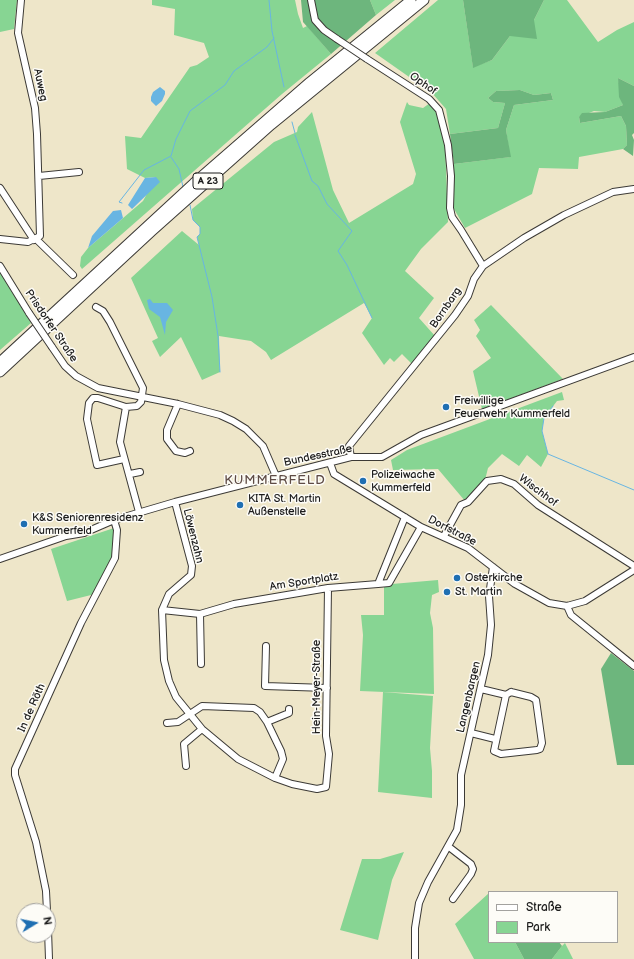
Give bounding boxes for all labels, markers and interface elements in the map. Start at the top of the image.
street label: Auweg [30,68,50,102]
street label: Ophof [407,70,439,98]
road number: A 23 [193,173,223,189]
street label: Bornbarg [428,285,464,331]
street label: Prisdorfer Straße [22,287,80,365]
place label: Freiwillige Feuerwehr Kummerfeld [454,394,570,420]
marker: Freiwillige Feuerwehr Kummerfeld [441,402,451,412]
street label: Bundesstraße [283,442,353,470]
place label: Polizeiwache Kummerfeld [371,468,435,494]
street label: Wischhof [516,472,560,510]
district label: KUMMERFELD [224,473,326,489]
marker: Polizeiwache Kummerfeld [358,476,368,486]
place label: KITA St. Martin Außenstelle [248,492,321,518]
marker: KITA St. Martin Außenstelle [235,500,245,510]
street label: Löwenzahn [180,507,206,565]
place label: K&S Seniorenresidenz Kummerfeld [32,511,143,537]
street label: Dorfstraße [426,513,478,549]
marker: K&S Seniorenresidenz Kummerfeld [19,519,29,529]
street label: Am Sportplatz [269,570,339,594]
place label: Osterkirche [465,571,523,585]
marker: Osterkirche [452,573,462,583]
place label: St. Martin [455,585,502,599]
marker: St. Martin [442,587,452,597]
street label: Hein-Meyer-Straße [310,640,324,734]
street label: Langenbargen [454,660,484,734]
street label: In de Röth [15,682,49,734]
legend [488,891,618,943]
text: Straße [526,900,562,915]
north arrow [16,903,56,943]
text: N [40,916,54,926]
text: Park [526,920,550,935]

